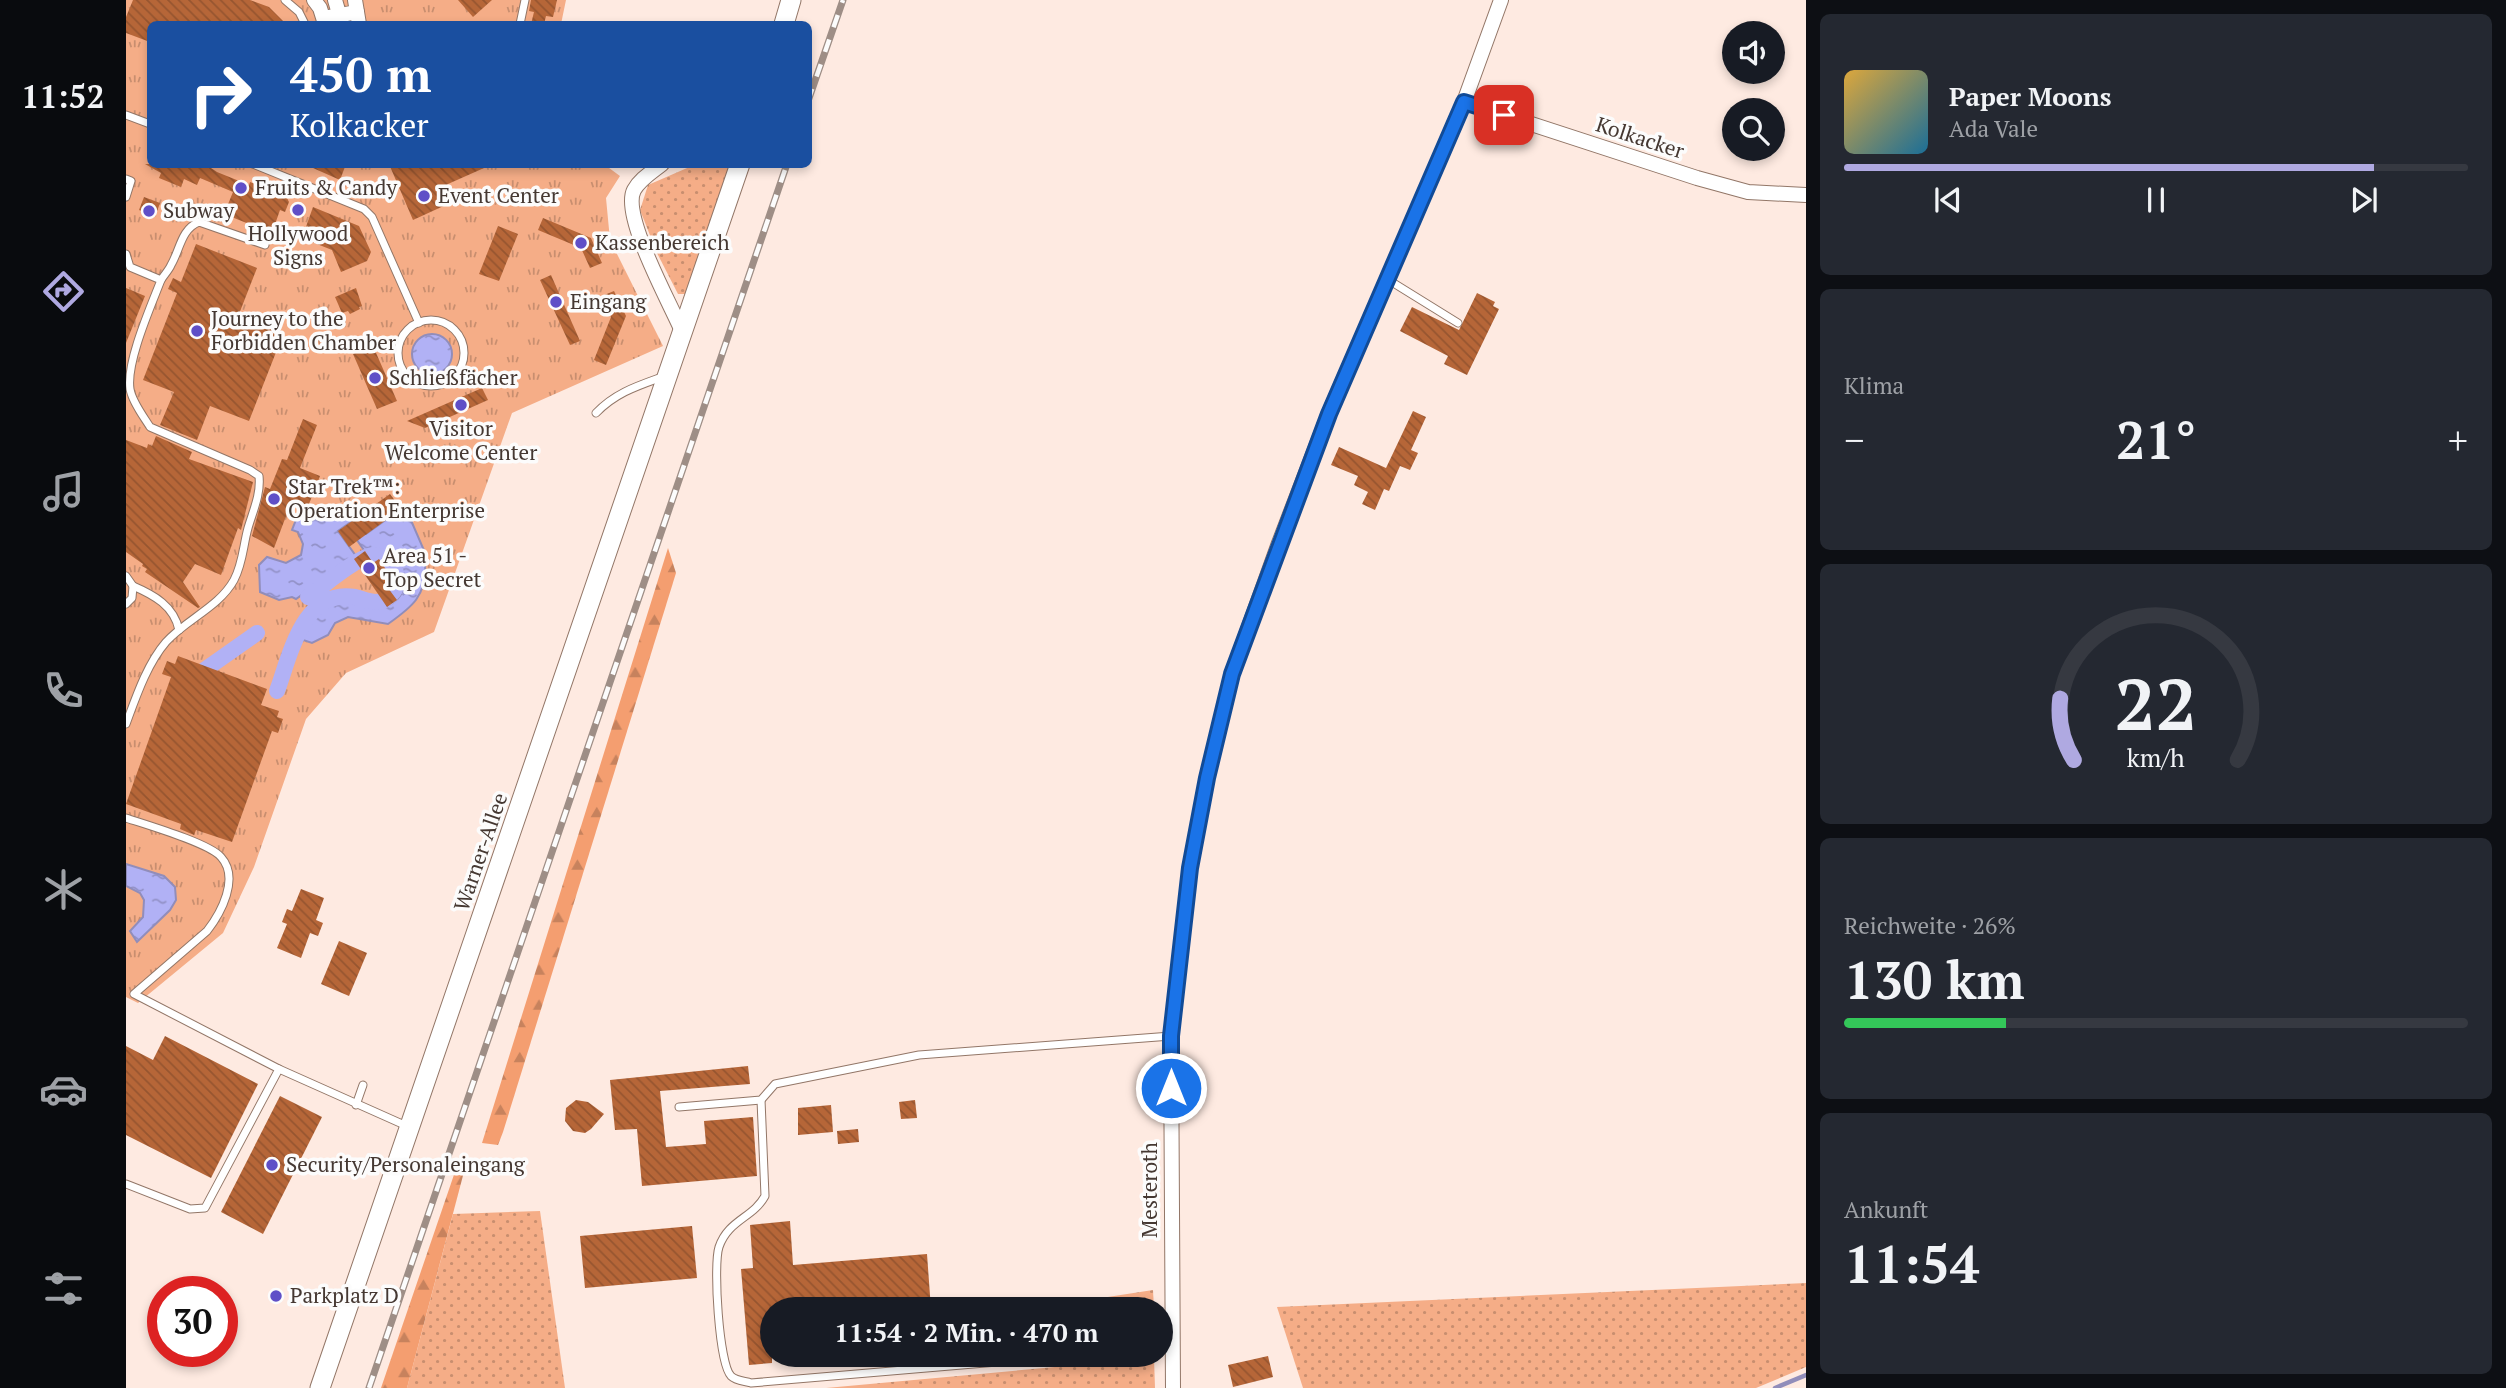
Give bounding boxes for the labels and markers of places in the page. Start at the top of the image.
pin [1474,85,1534,145]
place label: Fruits & Candy [255,173,397,201]
marker: Fruits & Candy [233,180,249,196]
place label: Event Center [438,181,559,209]
marker: Event Center [416,188,432,204]
place label: Subway [163,196,234,224]
marker: Hollywood Signs [290,202,306,218]
marker: Subway [141,203,157,219]
place label: Hollywood Signs [248,219,349,271]
place label: Kassenbereich [595,228,729,256]
marker: Kassenbereich [573,235,589,251]
place label: Eingang [570,287,647,315]
marker: Eingang [548,294,564,310]
place label: Journey to the Forbidden Chamber [211,304,396,356]
marker: Journey to the Forbidden Chamber [189,323,205,339]
place label: Schließfächer [389,363,518,391]
marker: Schließfächer [367,370,383,386]
marker: Visitor Welcome Center [453,397,469,413]
place label: Visitor Welcome Center [385,414,537,466]
place label: Star Trek™: Operation Enterprise [288,472,485,524]
marker: Star Trek™: Operation Enterprise [266,491,282,507]
place label: Area 51 - Top Secret [383,541,482,593]
marker: Area 51 - Top Secret [361,560,377,576]
place label: Security/Personaleingang [286,1150,526,1178]
marker: Security/Personaleingang [264,1157,280,1173]
place label: Parkplatz D [290,1281,399,1309]
marker: Parkplatz D [268,1288,284,1304]

